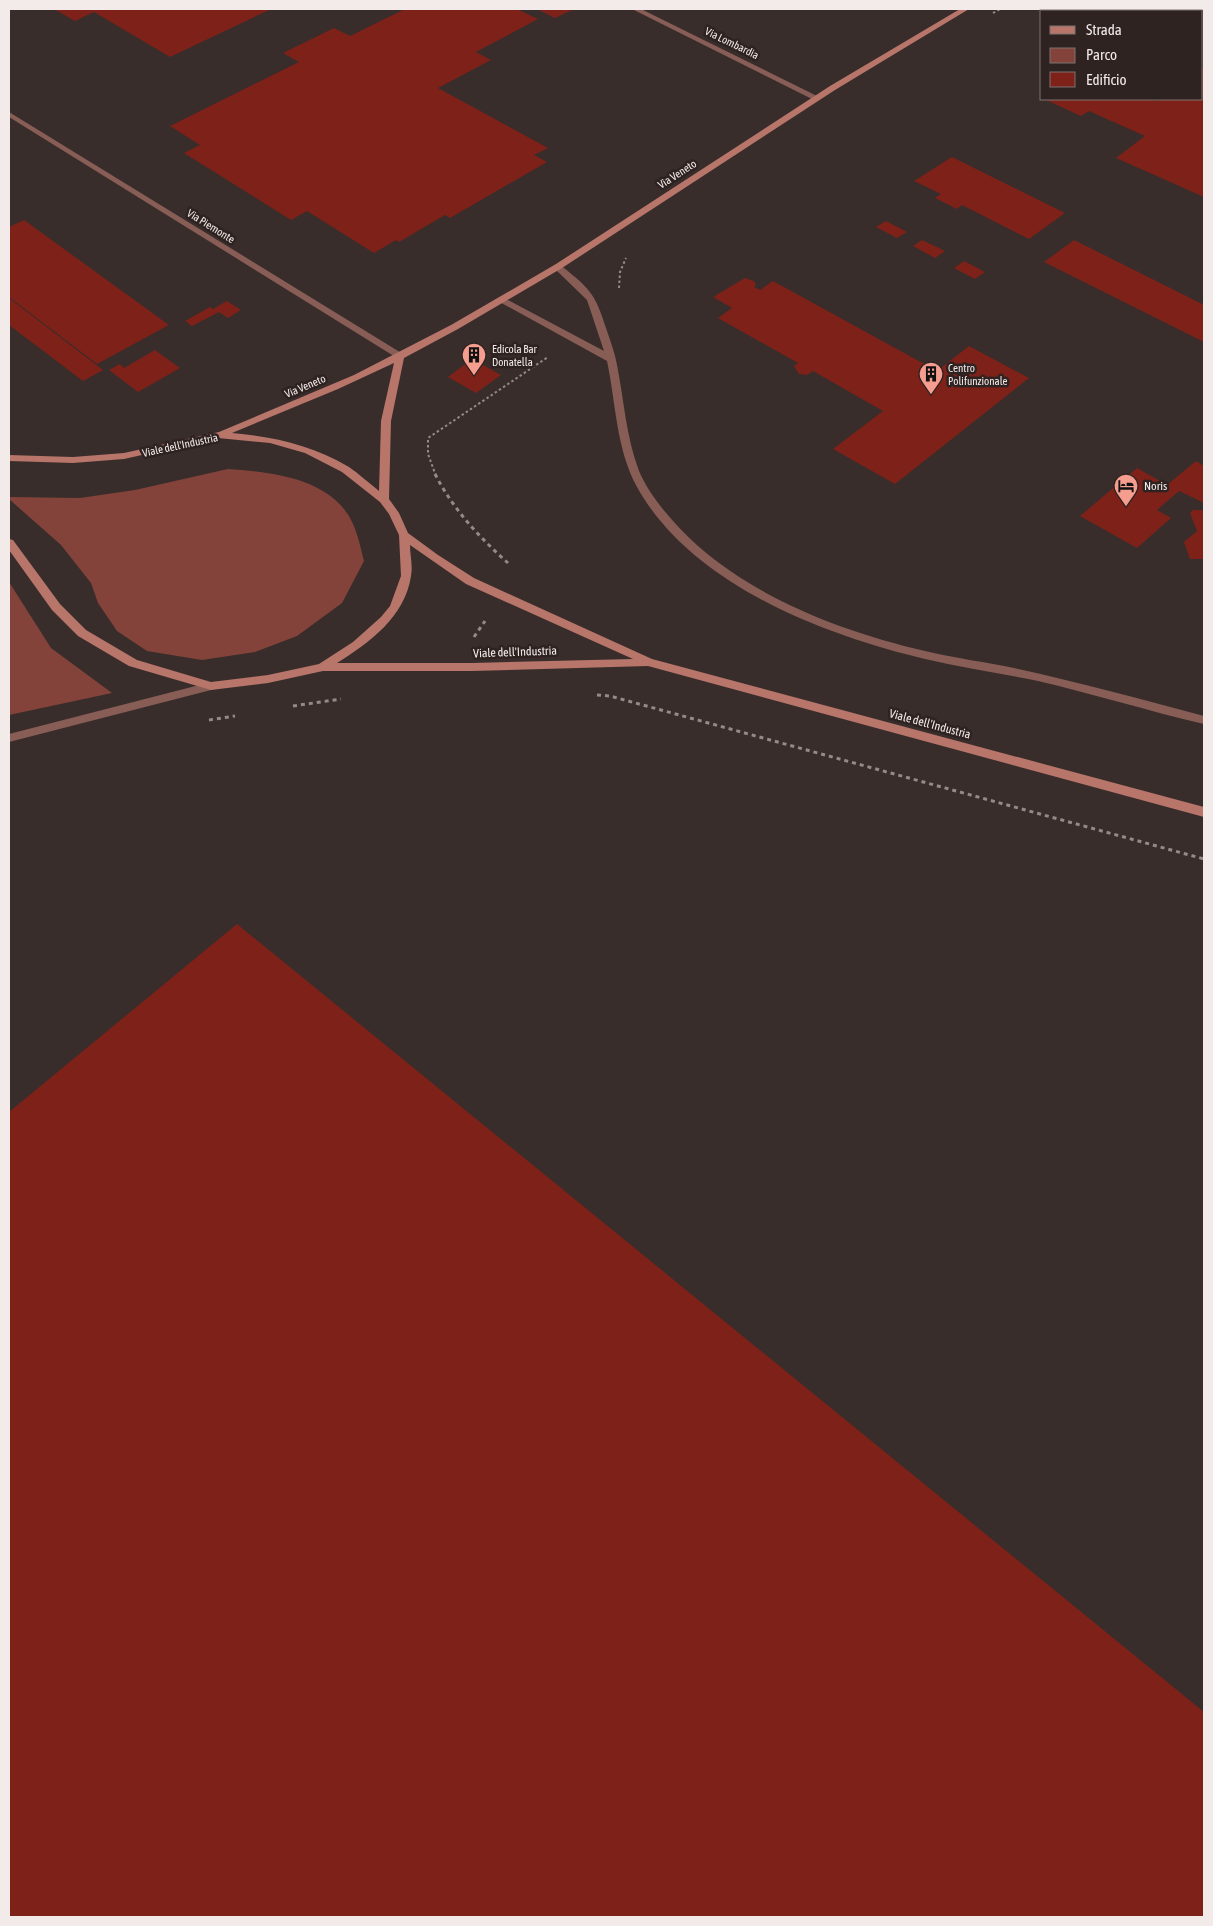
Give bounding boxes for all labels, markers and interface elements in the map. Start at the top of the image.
legend [1040,10,1203,100]
text: Strada [1086,21,1122,38]
street label: Via Lombardia [703,25,761,61]
text: Parco [1086,46,1117,63]
text: Edificio [1086,71,1127,88]
street label: Via Veneto [656,157,698,191]
street label: Via Piemonte [185,207,237,245]
building icon: Edicola Bar Donatella [461,342,487,376]
place label: Edicola Bar Donatella [492,343,538,368]
building icon: Centro Polifunzionale [918,361,944,395]
place label: Centro Polifunzionale [948,362,1008,387]
street label: Via Veneto [283,372,327,400]
street label: Viale dell'Industria [141,431,219,459]
hotel icon: Noris [1113,473,1139,507]
place label: Noris [1144,479,1167,493]
street label: Viale dell'Industria [473,644,557,660]
street label: Viale dell'Industria [888,706,972,742]

